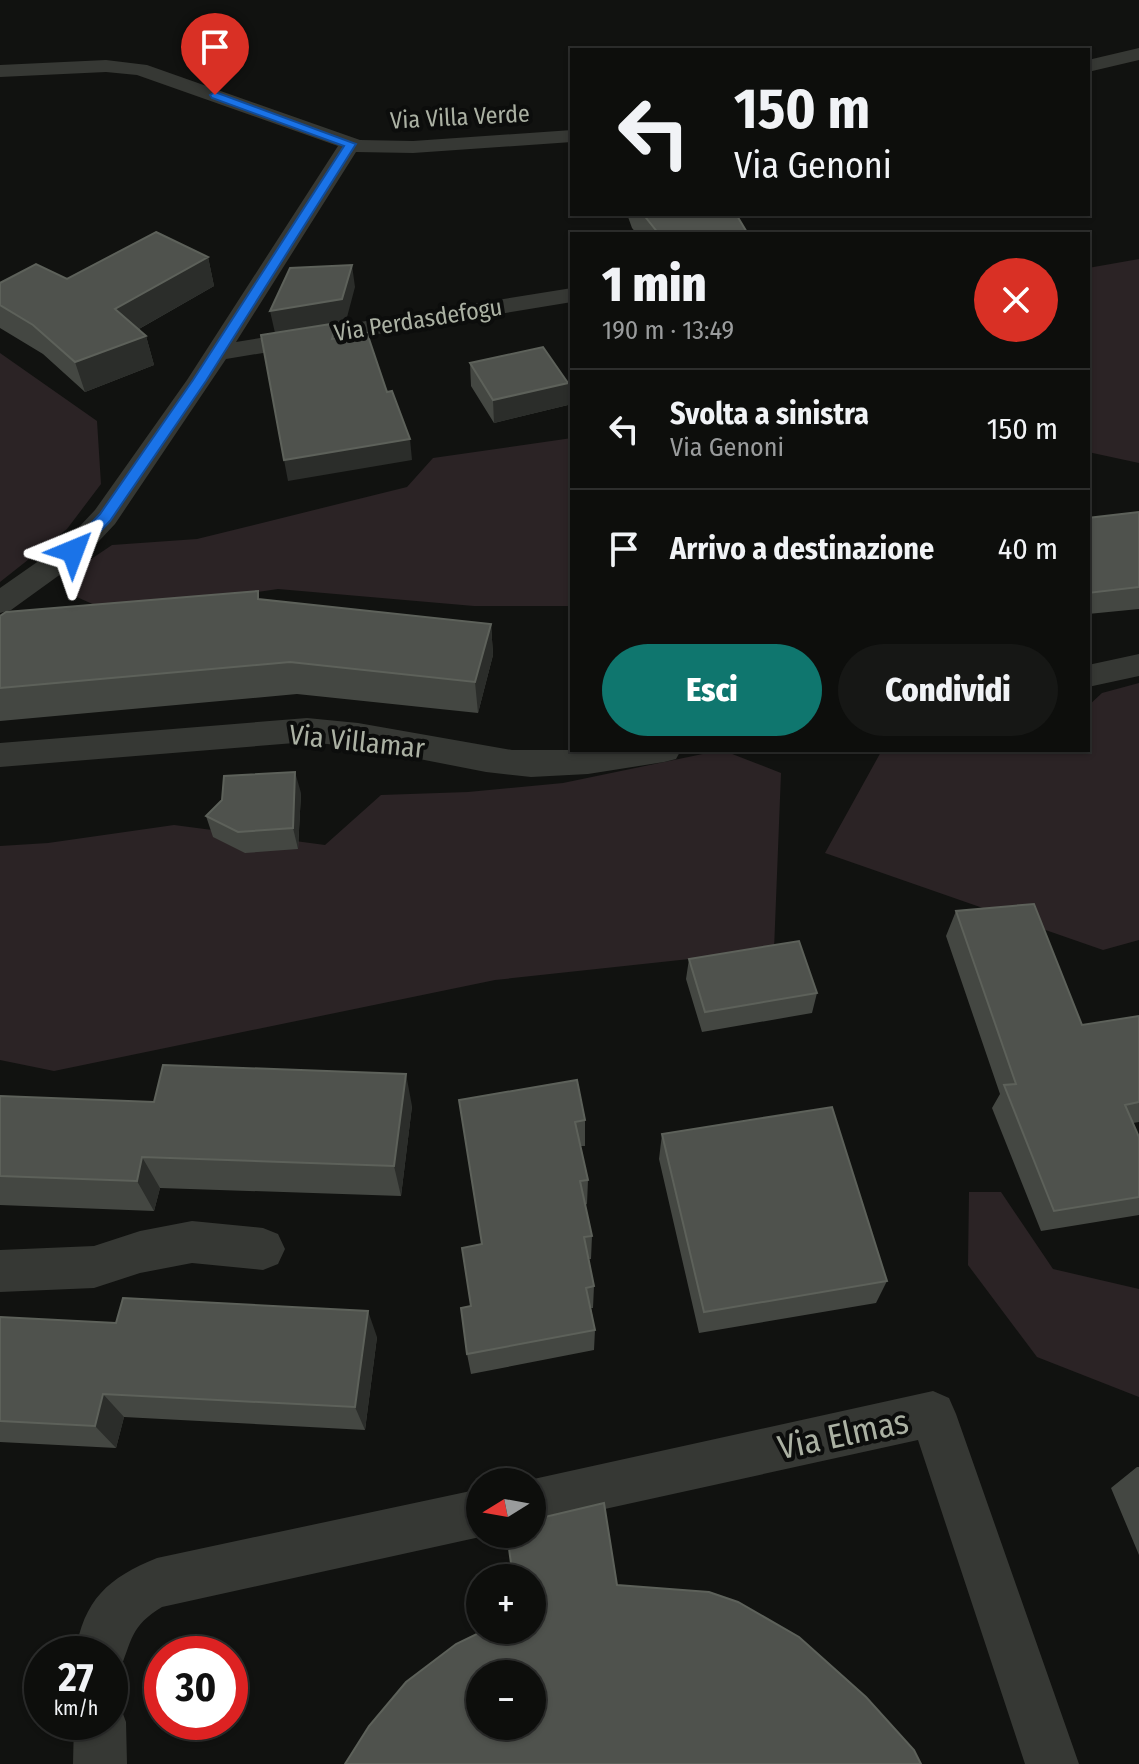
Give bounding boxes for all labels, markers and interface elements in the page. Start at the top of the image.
pin [181,13,249,95]
icon: arrive [193,25,237,69]
text: 150 m [734,76,870,143]
icon: left [602,80,706,184]
street label: Via Villa Verde [389,99,531,135]
text: Via Genoni [734,144,892,188]
text: 1 min [602,256,706,314]
button: close [974,258,1058,342]
street label: Via Perdasdefogu [332,293,504,347]
text: 190 m · 13:49 [602,315,734,346]
text: Svolta a sinistra [670,396,869,432]
icon: left [602,407,646,451]
text: 150 m [987,411,1058,447]
text: Via Genoni [670,432,784,463]
position arrow [31,509,115,593]
icon: arrive [602,527,646,571]
text: Arrivo a destinazione [670,531,934,567]
text: 40 m [998,531,1058,567]
button: Esci [602,644,822,736]
button: Condividi [838,644,1058,736]
street label: Via Villamar [287,718,427,765]
street label: Via Elmas [774,1401,912,1468]
north arrow [466,1468,546,1548]
map controls [466,1468,546,1740]
button: + [466,1564,546,1644]
speed limit sign: 30 [144,1636,248,1740]
text: 27 [58,1654,94,1702]
button: − [466,1660,546,1740]
text: km/h [54,1696,98,1720]

